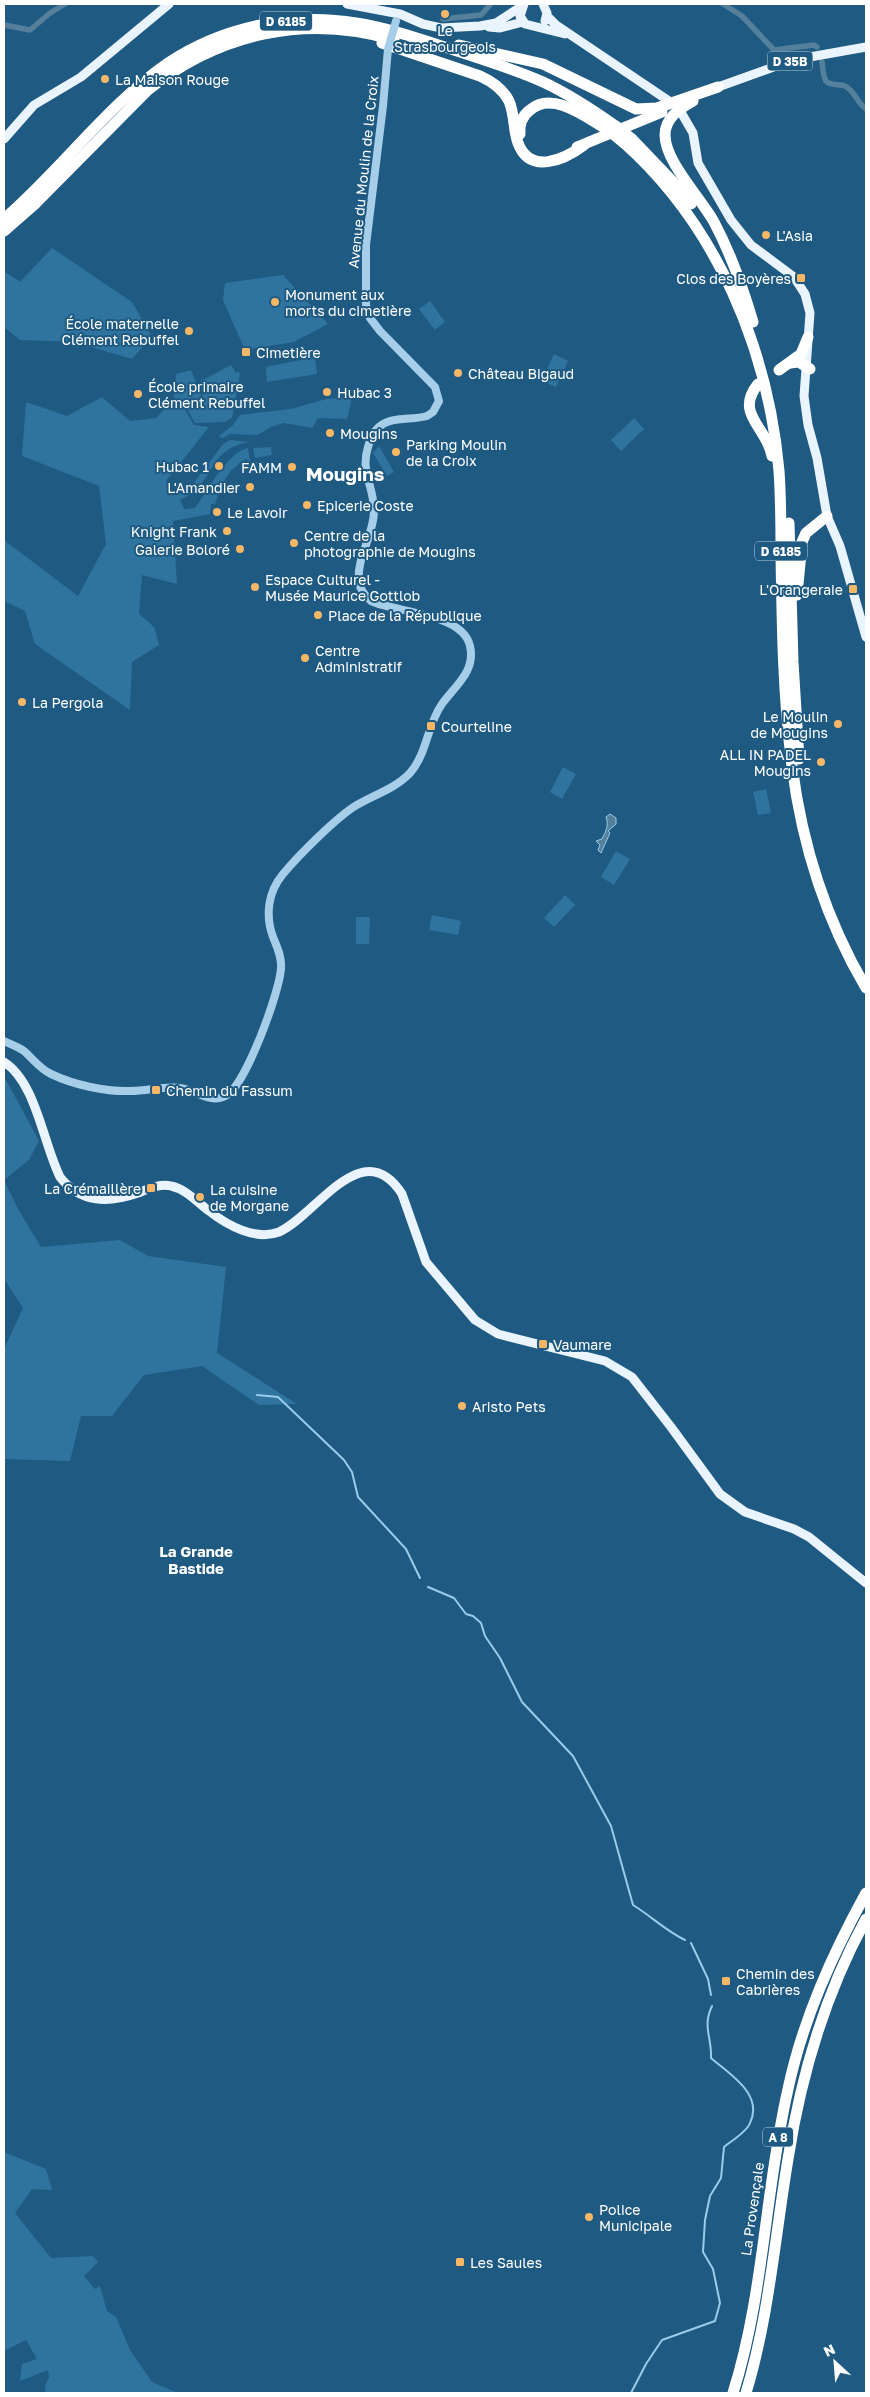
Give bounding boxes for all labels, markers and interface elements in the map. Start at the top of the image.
marker: Le Strasbourgeois [439,8,451,20]
road number: D 6185 [260,12,312,30]
place label: Le Strasbourgeois [394,22,496,55]
road number: D 35B [768,51,812,70]
place label: La Maison Rouge [115,71,229,88]
marker: La Maison Rouge [99,73,111,85]
street label: Avenue du Moulin de la Croix [344,75,382,269]
place label: L'Asia [776,227,813,244]
marker: L'Asia [760,229,772,241]
place label: Clos des Boyères [676,270,791,287]
marker: Clos des Boyères [795,272,807,284]
place label: Monument aux morts du cimetière [285,286,411,319]
marker: Monument aux morts du cimetière [269,296,281,308]
place label: École maternelle Clément Rebuffel [62,315,179,348]
marker: École maternelle Clément Rebuffel [183,325,195,337]
place label: Cimetière [256,344,321,361]
marker: Cimetière [240,346,252,358]
place label: Château Bigaud [468,365,574,382]
marker: Château Bigaud [452,367,464,379]
place label: École primaire Clément Rebuffel [148,378,265,411]
place label: Hubac 3 [337,384,392,401]
marker: Hubac 3 [321,386,333,398]
marker: École primaire Clément Rebuffel [132,388,144,400]
place label: Mougins [340,425,397,442]
marker: Mougins [324,427,336,439]
place label: Parking Moulin de la Croix [406,436,507,469]
marker: Parking Moulin de la Croix [390,446,402,458]
place label: Hubac 1 [155,458,209,475]
place label: FAMM [241,459,282,476]
marker: Hubac 1 [213,460,225,472]
marker: FAMM [286,461,298,473]
district label: Mougins [306,462,385,485]
place label: L'Amandier [167,479,241,496]
marker: L'Amandier [244,481,256,493]
place label: Epicerie Coste [317,497,414,514]
marker: Epicerie Coste [301,499,313,511]
place label: Le Lavoir [227,504,288,521]
marker: Le Lavoir [211,506,223,518]
place label: Knight Frank [131,523,217,540]
marker: Knight Frank [221,525,233,537]
place label: Centre de la photographie de Mougins [304,527,476,560]
marker: Centre de la photographie de Mougins [288,537,300,549]
place label: Galerie Boloré [135,541,230,558]
road number: D 6185 [755,542,807,560]
marker: Galerie Boloré [234,543,246,555]
place label: Espace Culturel - Musée Maurice Gottlob [265,571,420,604]
marker: Espace Culturel - Musée Maurice Gottlob [249,581,261,593]
place label: L'Orangeraie [759,581,843,598]
marker: L'Orangeraie [847,583,859,595]
place label: Place de la République [328,607,482,624]
marker: Place de la République [312,609,324,621]
place label: Centre Administratif [315,642,402,675]
marker: Centre Administratif [299,652,311,664]
place label: La Pergola [32,694,103,711]
marker: La Pergola [16,696,28,708]
place label: Le Moulin de Mougins [750,708,828,741]
place label: Courteline [441,718,512,735]
marker: Le Moulin de Mougins [832,718,844,730]
marker: Courteline [425,720,437,732]
place label: ALL IN PADEL Mougins [720,746,811,779]
marker: ALL IN PADEL Mougins [815,756,827,768]
place label: Chemin du Fassum [166,1082,293,1099]
marker: Chemin du Fassum [150,1084,162,1096]
place label: La Crémaillère [44,1180,141,1197]
place label: La cuisine de Morgane [210,1181,289,1214]
marker: La Crémaillère [145,1182,157,1194]
marker: La cuisine de Morgane [194,1191,206,1203]
place label: Vaumare [553,1336,612,1353]
marker: Vaumare [537,1338,549,1350]
place label: Aristo Pets [472,1398,546,1415]
marker: Aristo Pets [456,1400,468,1412]
district label: La Grande Bastide [159,1542,233,1577]
place label: Chemin des Cabrières [736,1965,815,1998]
marker: Chemin des Cabrières [720,1975,732,1987]
road number: A 8 [763,2128,793,2146]
street label: La Provençale [737,2161,767,2257]
place label: Police Municipale [599,2201,672,2234]
marker: Police Municipale [583,2211,595,2223]
place label: Les Saules [470,2254,542,2271]
marker: Les Saules [454,2256,466,2268]
north arrow [810,2337,860,2387]
text: N [821,2340,838,2360]

